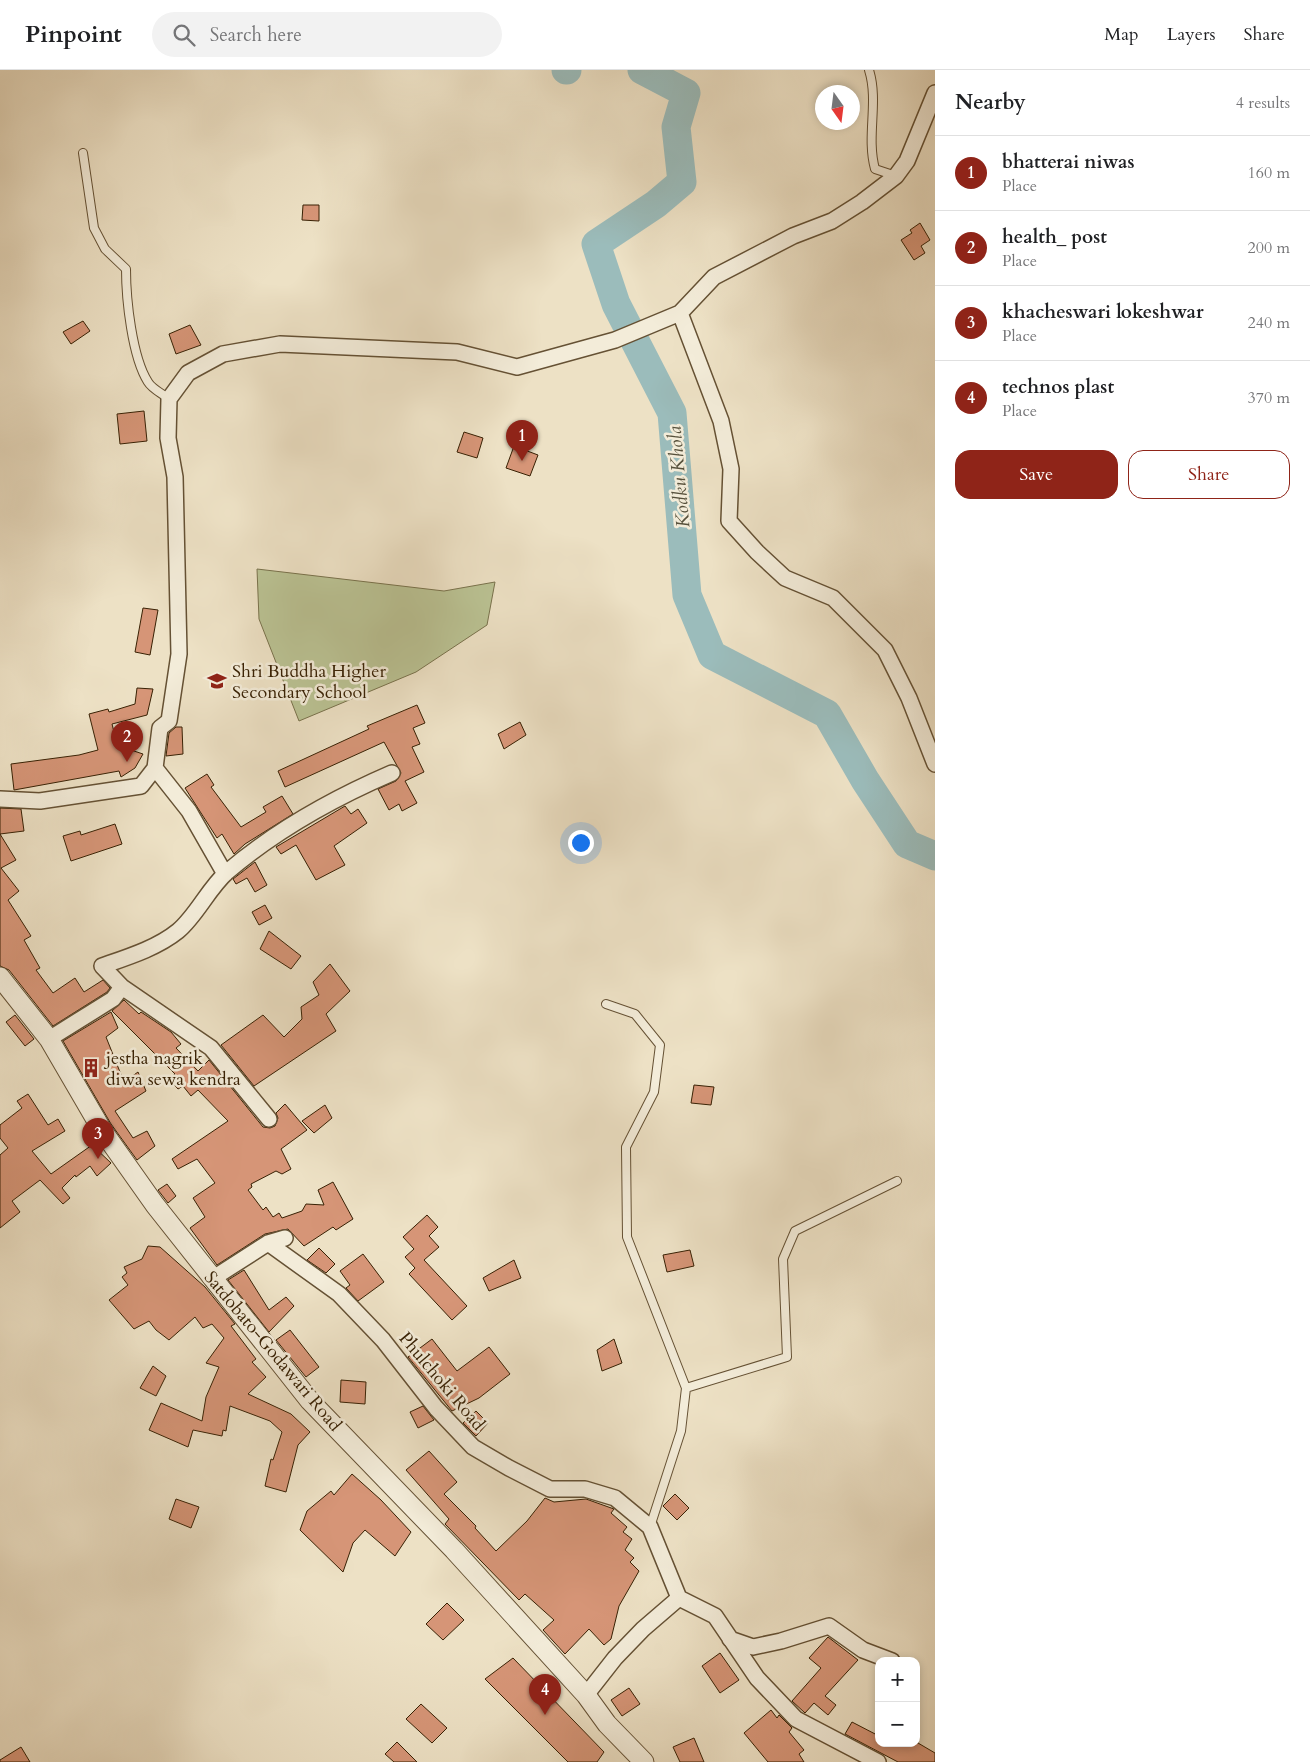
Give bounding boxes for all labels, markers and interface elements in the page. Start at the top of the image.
search box [152,12,502,57]
text: Pinpoint [25,18,122,51]
icon: search [170,21,198,49]
text: Search here [210,22,302,48]
text: Map [1104,22,1139,47]
text: Layers [1167,22,1216,47]
text: Share [1244,22,1285,47]
north arrow [815,85,860,130]
text: Nearby [955,88,1026,117]
text: 4 results [1236,92,1290,114]
text: bhatterai niwas [1002,149,1134,175]
text: 1 [967,162,975,184]
text: 160 m [1248,162,1290,184]
text: Place [1002,175,1037,197]
text: health_ post [1002,224,1107,250]
text: 2 [967,237,975,259]
text: 200 m [1248,237,1290,259]
text: Place [1002,250,1037,272]
text: khacheswari lokeshwar [1002,299,1204,325]
text: 3 [967,312,975,334]
text: 240 m [1248,312,1290,334]
text: Place [1002,325,1037,347]
text: technos plast [1002,374,1114,400]
text: 4 [967,387,975,409]
text: 370 m [1248,387,1290,409]
text: Place [1002,400,1037,422]
pin: 1 [506,420,538,461]
water label: Kodku Khola [662,424,696,529]
button: Save [955,450,1118,499]
button: Share [1128,450,1290,499]
place label: Shri Buddha Higher Secondary School [232,659,386,705]
school or university icon: Shri Buddha Higher Secondary School [206,670,228,692]
pin: 2 [111,721,143,762]
your location [568,830,594,856]
place label: jestha nagrik diwa sewa kendra [103,1046,241,1092]
building icon: jestha nagrik diwa sewa kendra [80,1057,102,1079]
pin: 3 [82,1118,114,1159]
street label: Satdobato-Godawari Road [198,1266,347,1437]
street label: Phulchoki Road [393,1327,491,1436]
map controls [875,1657,920,1747]
button: + [875,1657,920,1702]
pin: 4 [529,1674,561,1715]
button: − [875,1702,920,1747]

